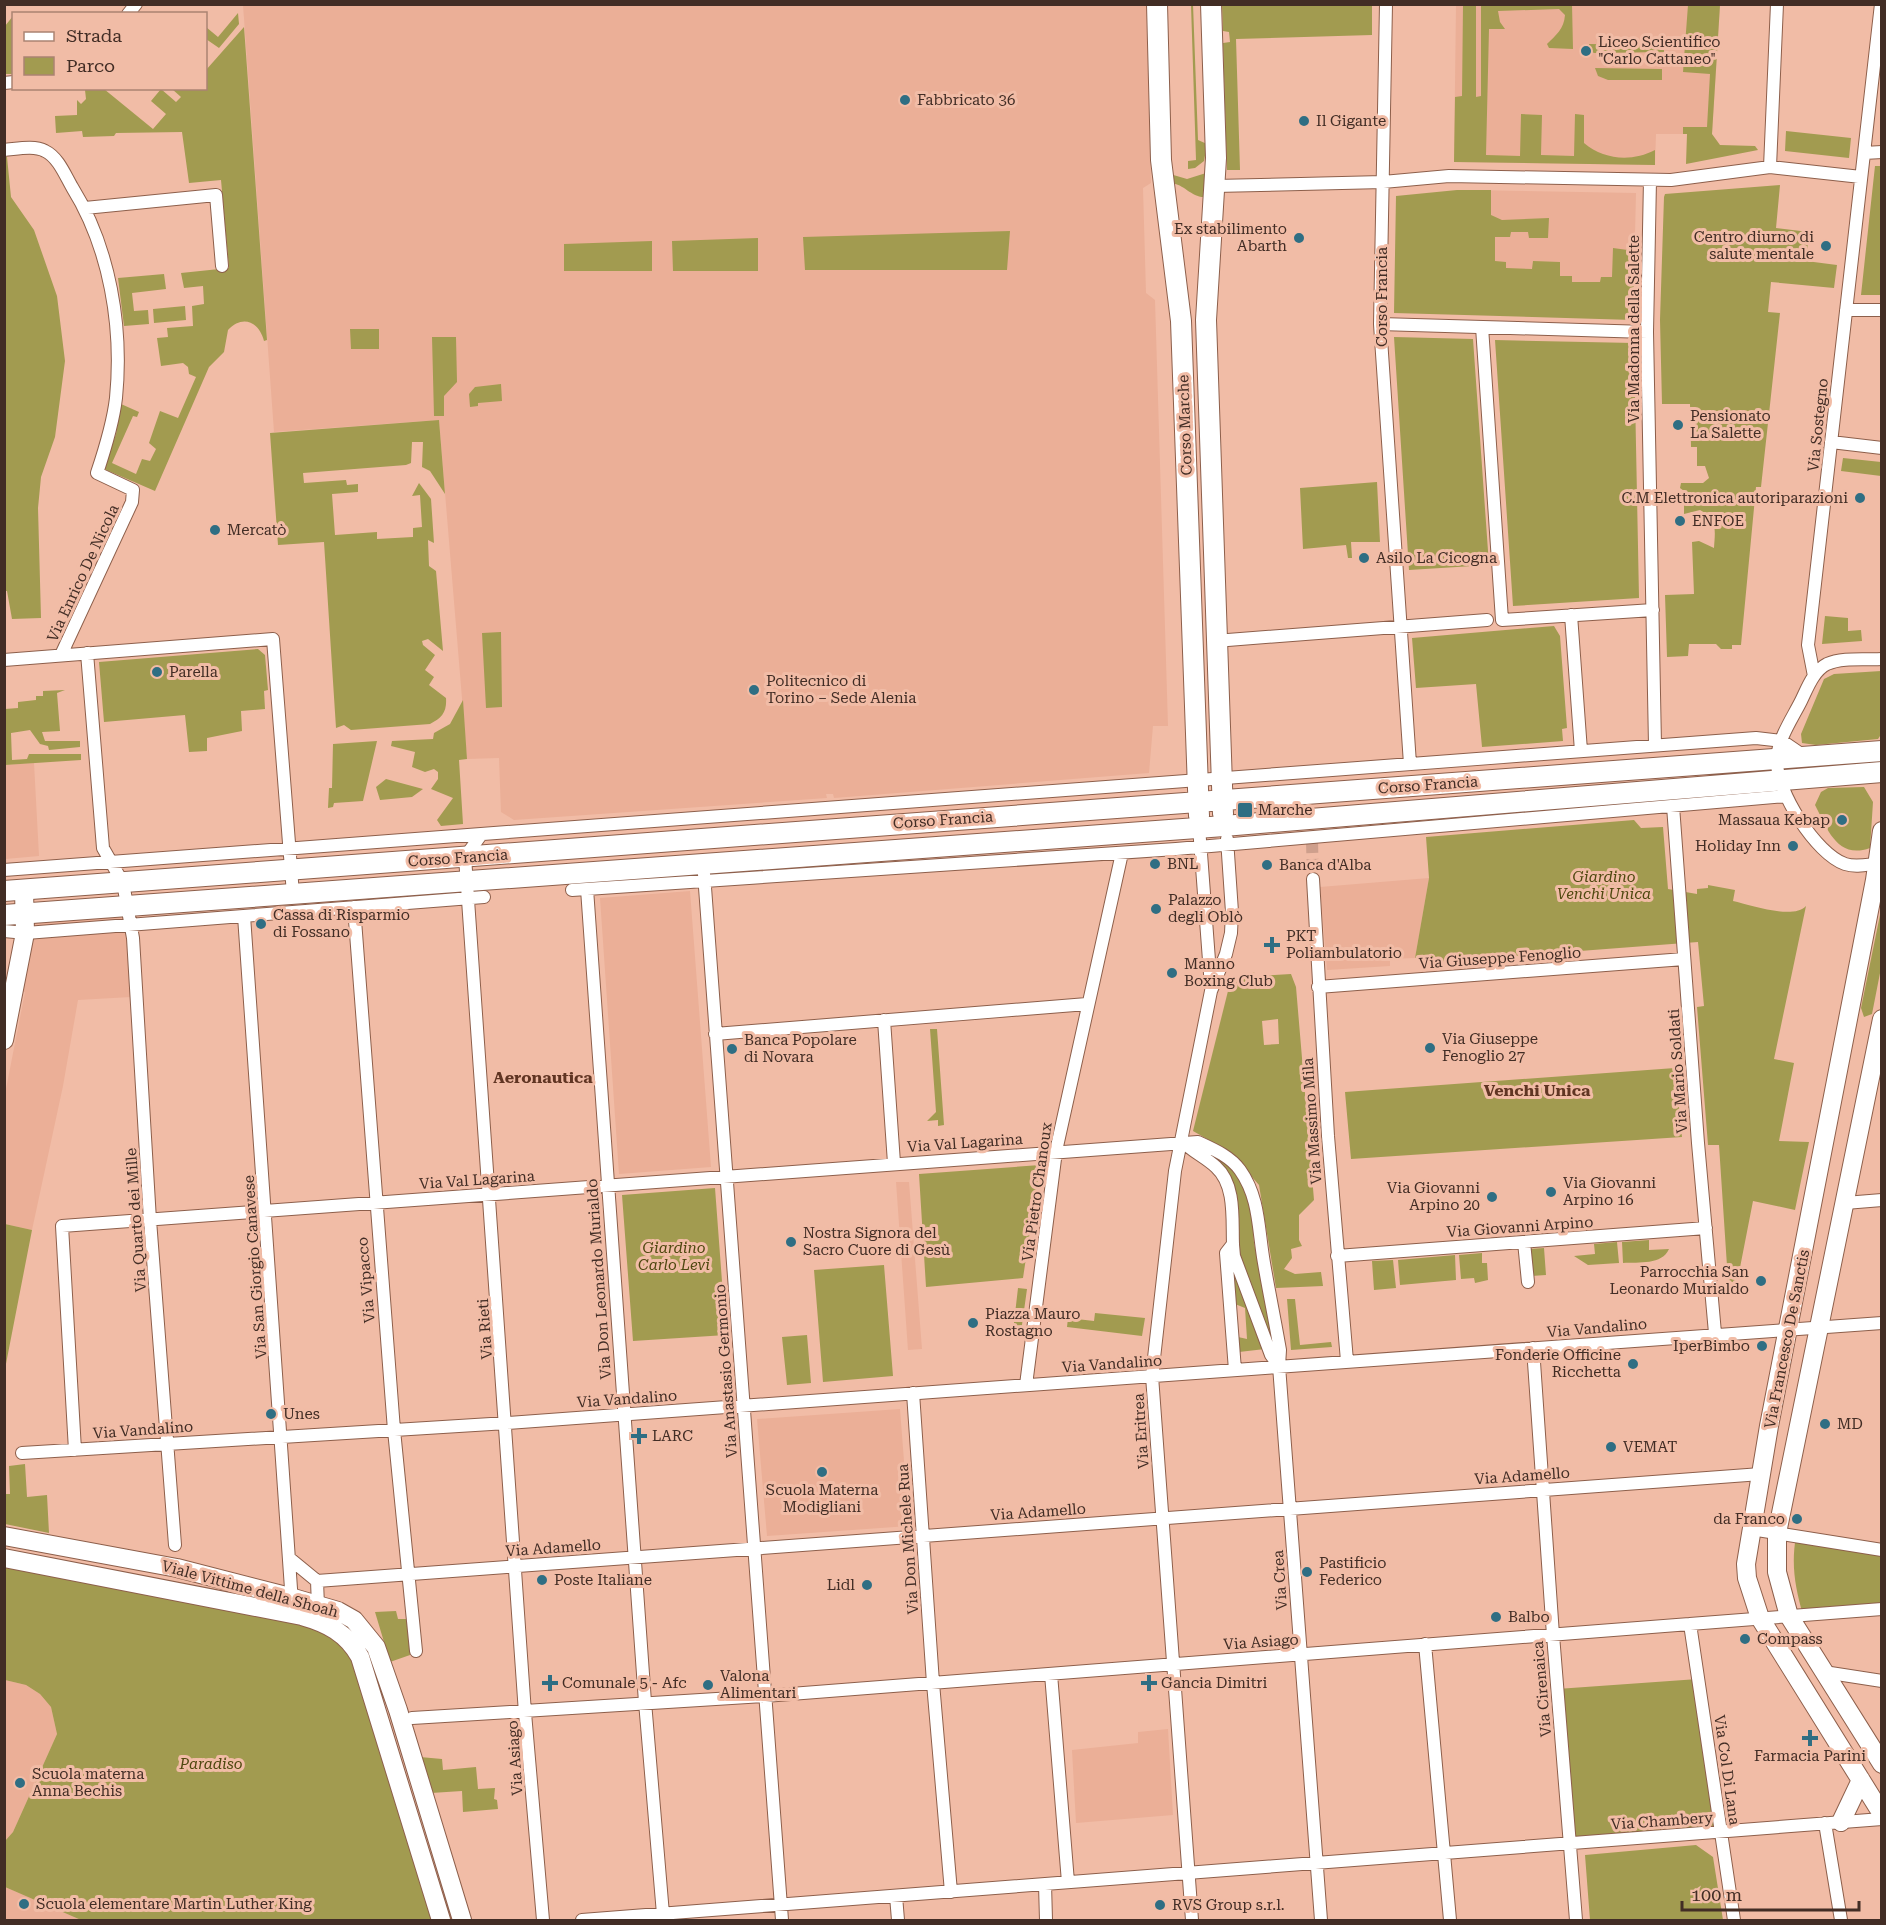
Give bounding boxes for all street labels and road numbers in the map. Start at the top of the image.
street label: Via Madonna della Salette [1625,235,1643,423]
street label: Corso Francia [1373,247,1391,347]
street label: Corso Marche [1174,374,1196,476]
street label: Via Sostegno [1804,377,1832,473]
street label: Via Enrico De Nicola [43,501,123,645]
street label: Corso Francia [1377,773,1479,797]
street label: Corso Francia [892,808,994,832]
street label: Corso Francia [407,846,509,870]
street label: Via Giuseppe Fenoglio [1418,943,1582,973]
street label: Via Mario Soldati [1665,1008,1691,1134]
street label: Via Massimo Mila [1299,1057,1325,1185]
street label: Via Pietro Chanoux [1018,1121,1056,1263]
street label: Via Val Lagarina [907,1130,1023,1156]
street label: Via Quarto dei Mille [122,1147,150,1293]
street label: Via Val Lagarina [419,1167,535,1193]
street label: Via San Giorgio Canavese [240,1174,270,1360]
street label: Via Don Leonardo Murialdo [583,1178,615,1380]
street label: Via Giovanni Arpino [1446,1213,1594,1241]
street label: Via Vipacco [353,1236,379,1324]
street label: Via Francesco De Sanctis [1761,1248,1813,1430]
street label: Via Anastasio Germonio [711,1284,741,1458]
street label: Via Rieti [474,1298,496,1360]
street label: Via Vandalino [1546,1315,1648,1341]
street label: Via Vandalino [1061,1352,1163,1376]
street label: Via Vandalino [576,1387,678,1411]
street label: Via Eritrea [1129,1393,1153,1469]
street label: Via Vandalino [92,1418,194,1442]
street label: Via Don Michele Rua [894,1463,922,1615]
street label: Via Adamello [1474,1464,1570,1488]
street label: Via Adamello [990,1500,1086,1524]
street label: Via Adamello [505,1536,601,1560]
street label: Via Crea [1269,1549,1291,1611]
street label: Viale Vittime della Shoah [160,1557,341,1621]
street label: Via Asiago [1223,1630,1299,1654]
street label: Via Cirenaica [1529,1640,1555,1738]
street label: Via Col Di Lana [1710,1714,1744,1826]
street label: Via Asiago [503,1720,527,1796]
street label: Via Chambery [1610,1808,1714,1834]

